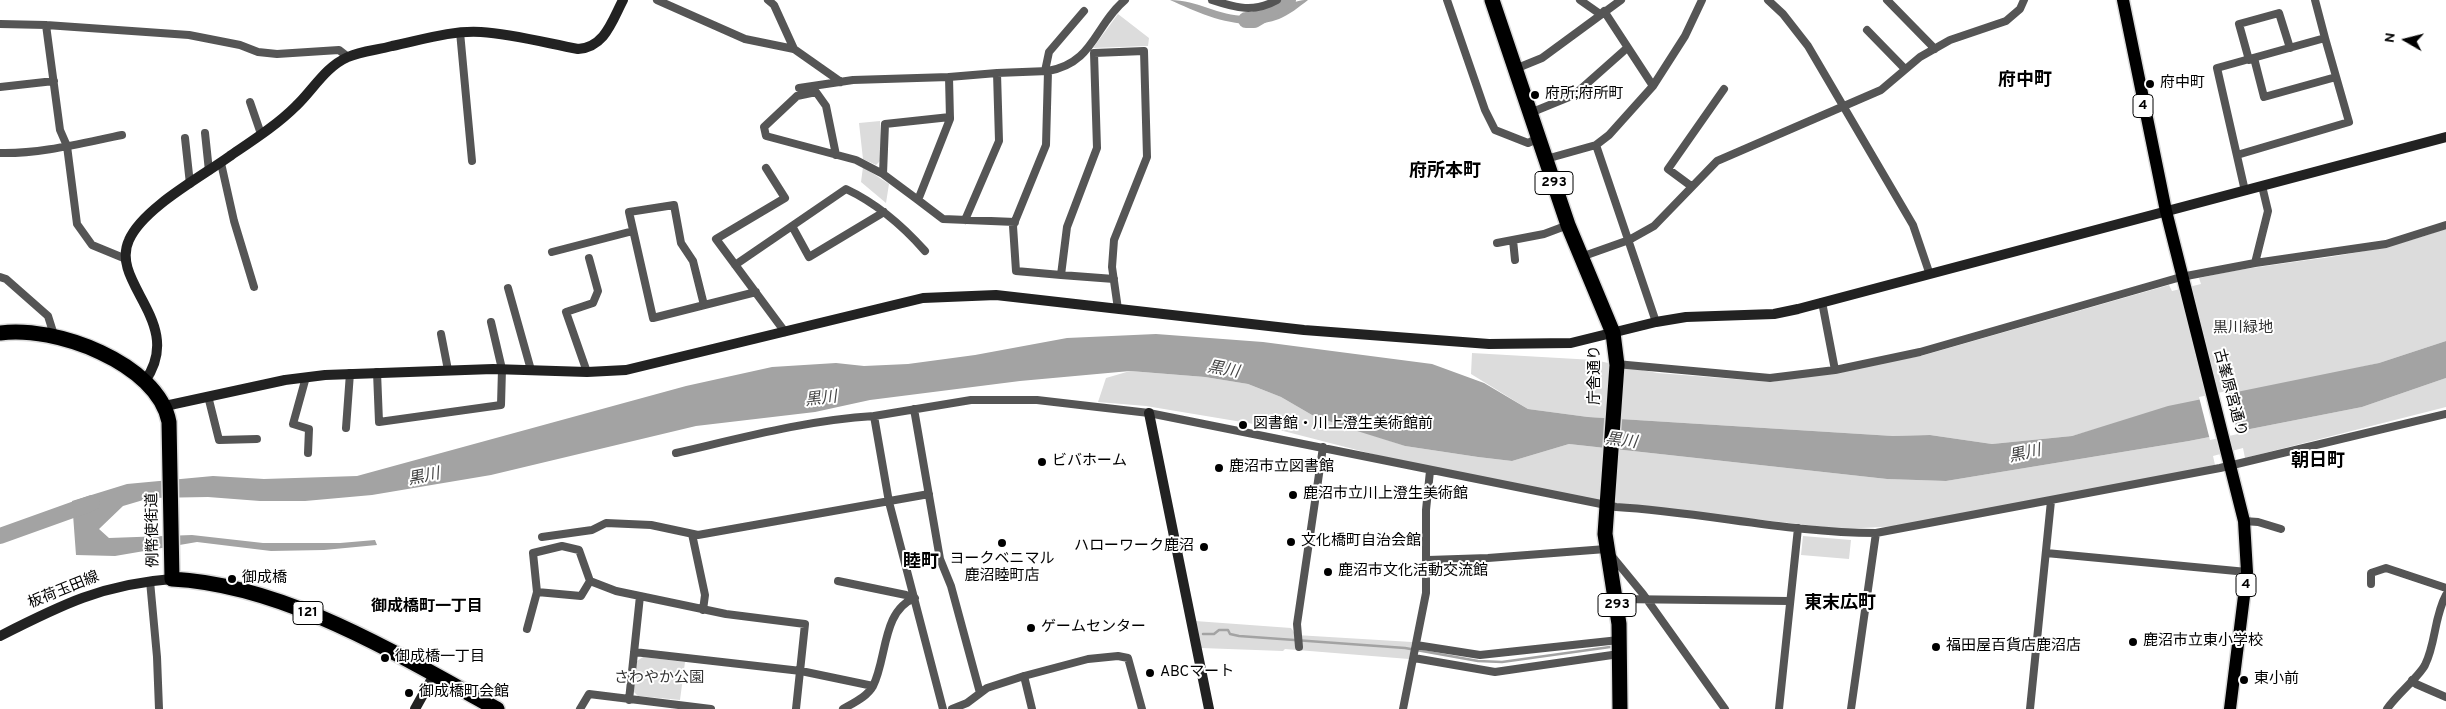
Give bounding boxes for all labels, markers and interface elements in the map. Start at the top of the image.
north arrow [2381,15,2431,65]
text: N [2382,32,2400,44]
district label: 府中町 [1998,70,2052,92]
place label: 府中町 [2160,75,2205,93]
marker: 府中町 [2144,78,2156,90]
place label: 府所;府所町 [1545,86,1623,104]
marker: 府所;府所町 [1529,89,1541,101]
road number: 4 [2133,94,2153,118]
district label: 府所本町 [1409,161,1481,183]
road number: 293 [1535,172,1573,194]
park label: 黒川緑地 [2213,320,2273,338]
street label: 庁舎通り [1587,345,1605,405]
street label: 古峯原宮通り [2209,347,2249,439]
water label: 黒川 [1206,359,1240,383]
water label: 黒川 [804,389,838,411]
place label: 図書館・川上澄生美術館前 [1253,416,1433,434]
marker: 図書館・川上澄生美術館前 [1237,419,1249,431]
water label: 黒川 [1604,431,1638,453]
water label: 黒川 [2007,442,2043,468]
district label: 朝日町 [2291,451,2345,473]
place label: ビバホーム [1052,453,1127,471]
marker: ビバホーム [1036,456,1048,468]
place label: 鹿沼市立図書館 [1229,459,1334,477]
marker: 鹿沼市立図書館 [1213,462,1225,474]
water label: 黒川 [406,466,442,490]
place label: 鹿沼市立川上澄生美術館 [1303,486,1468,504]
marker: 鹿沼市立川上澄生美術館 [1287,489,1299,501]
street label: 例幣使街道 [144,492,164,568]
place label: 文化橋町自治会館 [1301,533,1421,551]
marker: 文化橋町自治会館 [1285,536,1297,548]
marker: ヨークベニマル 鹿沼睦町店 [996,537,1008,549]
place label: ハローワーク鹿沼 [1074,538,1194,556]
marker: ハローワーク鹿沼 [1198,541,1210,553]
place label: ヨークベニマル 鹿沼睦町店 [950,551,1054,586]
district label: 睦町 [903,552,939,574]
place label: 鹿沼市文化活動交流館 [1338,563,1488,581]
marker: 鹿沼市文化活動交流館 [1322,566,1334,578]
street label: 板荷玉田線 [26,569,102,613]
place label: 御成橋 [242,570,287,588]
marker: 御成橋 [226,573,238,585]
road number: 4 [2236,574,2256,596]
district label: 東末広町 [1804,593,1876,615]
road number: 293 [1598,594,1636,616]
district label: 御成橋町一丁目 [371,598,483,618]
road number: 121 [293,602,323,624]
place label: ゲームセンター [1041,619,1146,637]
marker: ゲームセンター [1025,622,1037,634]
place label: 鹿沼市立東小学校 [2143,633,2263,651]
marker: 鹿沼市立東小学校 [2127,636,2139,648]
place label: 福田屋百貨店鹿沼店 [1946,638,2081,656]
marker: 福田屋百貨店鹿沼店 [1930,641,1942,653]
place label: 御成橋一丁目 [395,649,485,667]
marker: 御成橋一丁目 [379,652,391,664]
place label: ABCマート [1160,664,1234,682]
marker: ABCマート [1144,667,1156,679]
park label: さわやか公園 [614,670,704,688]
place label: 東小前 [2254,671,2299,689]
marker: 東小前 [2238,674,2250,686]
place label: 御成橋町会館 [419,684,509,702]
marker: 御成橋町会館 [403,687,415,699]

